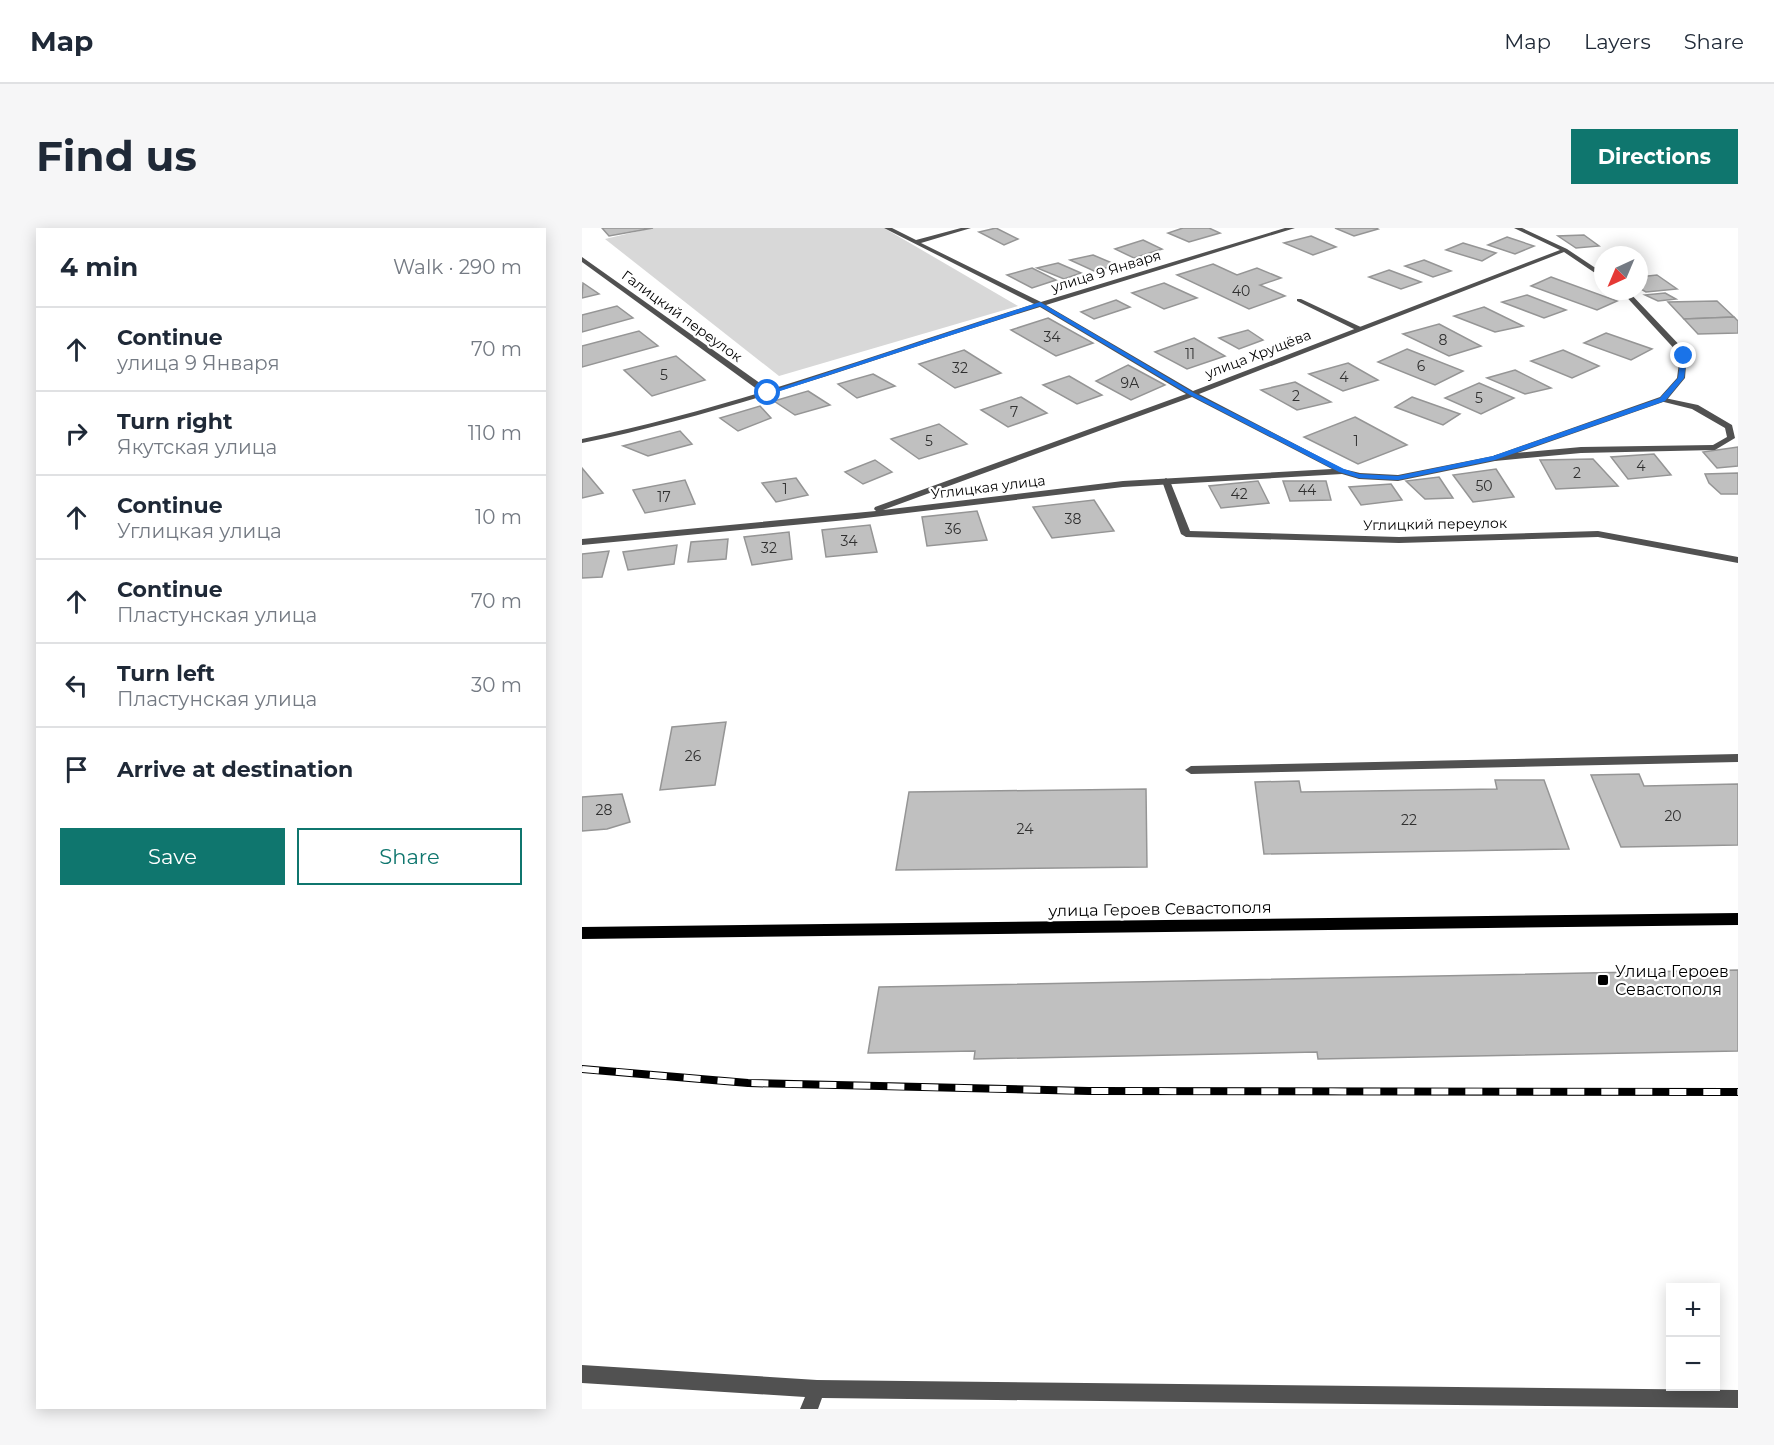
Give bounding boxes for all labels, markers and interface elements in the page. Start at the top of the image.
text: Map [30,24,93,58]
text: Map [1504,29,1551,54]
text: Layers [1584,29,1651,54]
text: Share [1684,29,1744,54]
button: Directions [1571,129,1738,184]
text: Find us [36,130,197,182]
street label: улица 9 Января [1048,246,1163,297]
north arrow [1594,246,1648,300]
text: 4 min [60,251,138,283]
text: Walk · 290 m [393,255,522,279]
street label: Галицкий переулок [618,266,746,366]
house number: 40 [1232,282,1250,300]
text: Continue [117,324,223,351]
street label: улица Хрущёва [1202,326,1313,383]
house number: 34 [1043,328,1061,346]
house number: 8 [1439,331,1448,349]
icon: ahead [60,333,93,366]
text: 70 m [471,337,522,361]
route end [1670,342,1696,368]
house number: 11 [1185,345,1195,363]
text: улица 9 Января [117,351,280,375]
house number: 6 [1417,357,1426,375]
house number: 32 [952,359,968,377]
house number: 5 [660,366,668,384]
house number: 4 [1339,368,1349,386]
house number: 9А [1121,374,1140,392]
route start [754,379,780,405]
house number: 2 [1292,387,1300,405]
house number: 5 [1475,389,1483,407]
house number: 7 [1010,403,1018,421]
text: Turn right [117,408,232,435]
icon: right [60,417,93,450]
text: 110 m [468,421,522,445]
house number: 5 [925,432,933,450]
house number: 1 [1353,432,1359,450]
text: Якутская улица [117,435,277,459]
house number: 4 [1636,457,1646,475]
house number: 2 [1573,464,1581,482]
street label: Углицкая улица [930,471,1046,503]
house number: 50 [1475,477,1493,495]
house number: 1 [782,480,788,498]
house number: 44 [1298,481,1317,499]
house number: 42 [1230,485,1248,503]
house number: 17 [657,488,671,506]
text: Continue [117,492,223,519]
icon: ahead [60,501,93,534]
text: 10 m [475,505,522,529]
house number: 38 [1065,510,1081,528]
street label: Углицкий переулок [1363,514,1507,534]
text: Углицкая улица [117,519,282,543]
house number: 36 [945,520,962,538]
house number: 34 [840,532,858,550]
house number: 32 [761,539,777,557]
text: Continue [117,576,223,603]
icon: ahead [60,585,93,618]
text: 70 m [471,589,522,613]
text: Пластунская улица [117,603,317,627]
text: Turn left [117,660,215,687]
icon: left [60,669,93,702]
text: 30 m [471,673,522,697]
text: Пластунская улица [117,687,317,711]
house number: 26 [685,747,702,765]
icon: arrive [60,753,93,786]
text: Arrive at destination [117,756,353,783]
house number: 28 [596,801,613,819]
house number: 20 [1664,807,1682,825]
house number: 22 [1401,811,1417,829]
house number: 24 [1017,820,1034,838]
button: Save [60,828,285,885]
button: Share [297,828,522,885]
street label: улица Героев Севастополя [1047,898,1272,920]
place label: Улица Героев Севастополя [1615,962,1729,999]
marker: Улица Героев Севастополя [1596,973,1610,987]
map controls [1666,1283,1720,1391]
button: + [1666,1283,1720,1337]
button: − [1666,1337,1720,1391]

